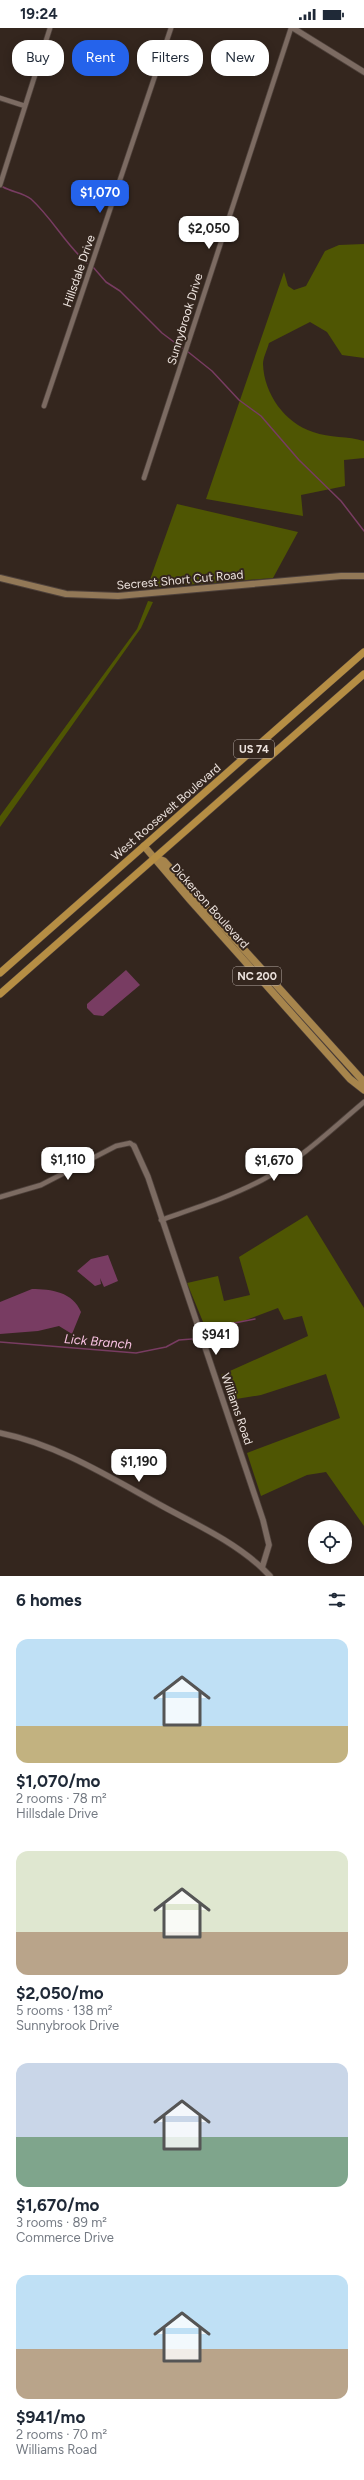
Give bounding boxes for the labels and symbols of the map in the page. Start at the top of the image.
pin: $1,070 [67,180,133,214]
pin: $2,050 [176,216,242,250]
street label: Hillsdale Drive [60,233,98,309]
street label: Sunnybrook Drive [164,271,206,367]
street label: Secrest Short Cut Road [116,567,244,593]
road number: US 74 [234,740,274,758]
street label: West Roosevelt Boulevard [108,761,224,863]
street label: Dickerson Boulevard [168,861,252,951]
road number: NC 200 [233,967,281,985]
pin: $1,110 [35,1147,101,1181]
pin: $1,670 [241,1148,307,1182]
pin: $941 [192,1322,240,1356]
water label: Lick Branch [63,1331,132,1352]
street label: Williams Road [218,1371,256,1447]
pin: $1,190 [106,1449,172,1483]

